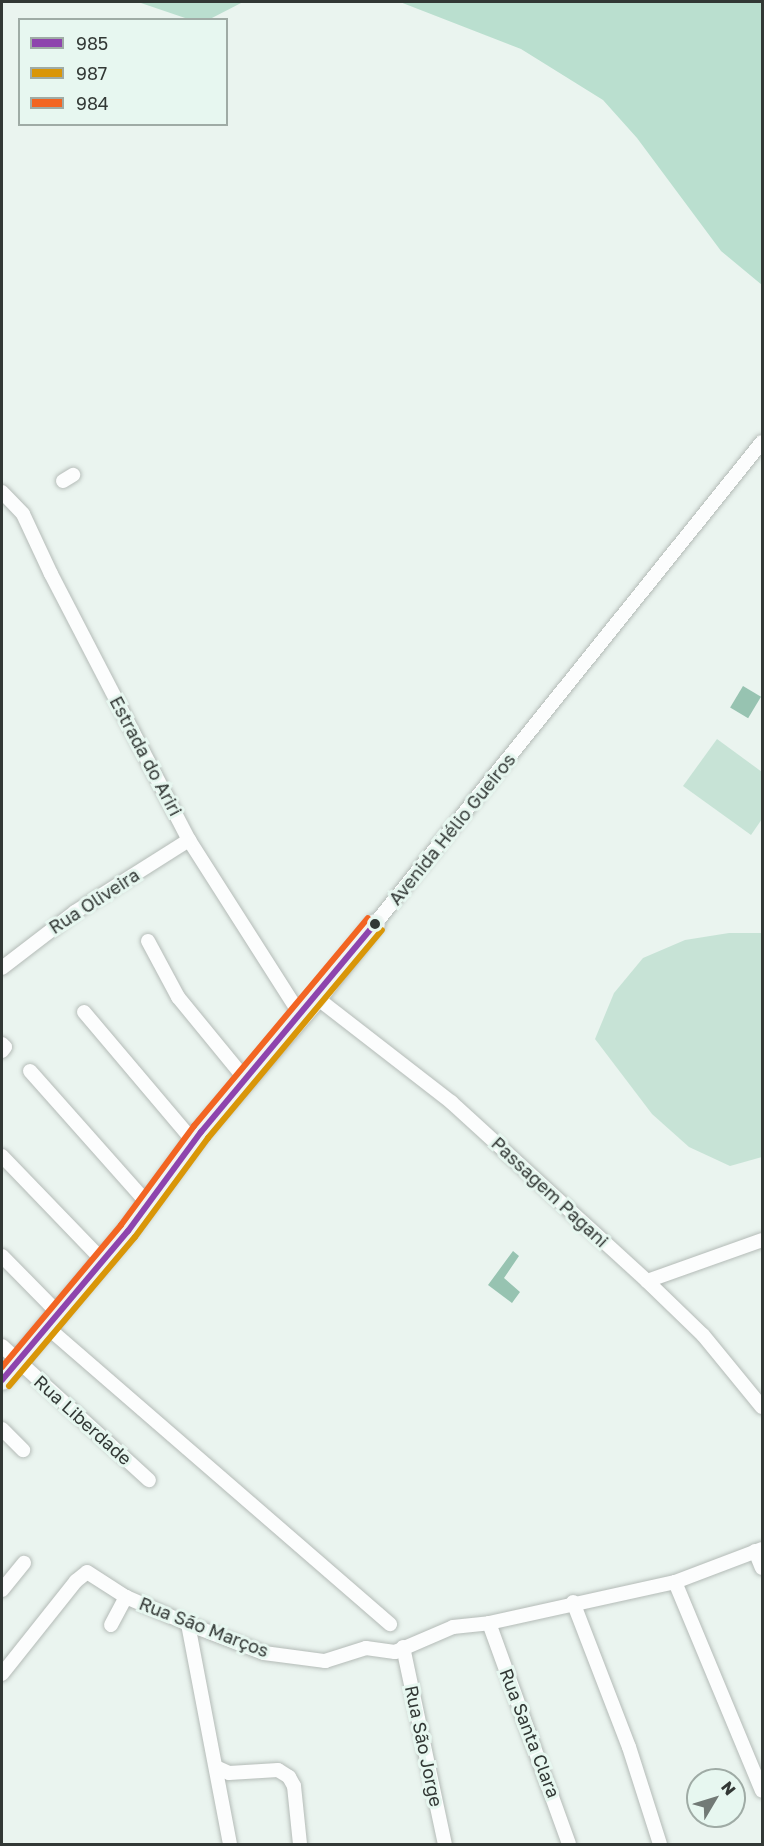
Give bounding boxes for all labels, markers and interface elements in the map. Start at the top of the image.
legend [18,18,228,126]
text: 985 [76,32,108,54]
text: 987 [76,62,107,84]
text: 984 [76,92,109,114]
street label: Estrada do Ariri [105,692,187,820]
street label: Avenida Hélio Gueiros [384,749,520,909]
street label: Rua Oliveira [45,864,143,938]
unlabelled marker [369,918,381,930]
street label: Passagem Pagani [487,1132,613,1252]
street label: Rua Liberdade [30,1371,136,1469]
street label: Rua São Marços [136,1592,272,1662]
street label: Rua Santa Clara [495,1665,565,1801]
street label: Rua São Jorge [401,1683,447,1809]
north arrow [686,1768,746,1828]
text: N [717,1777,740,1799]

